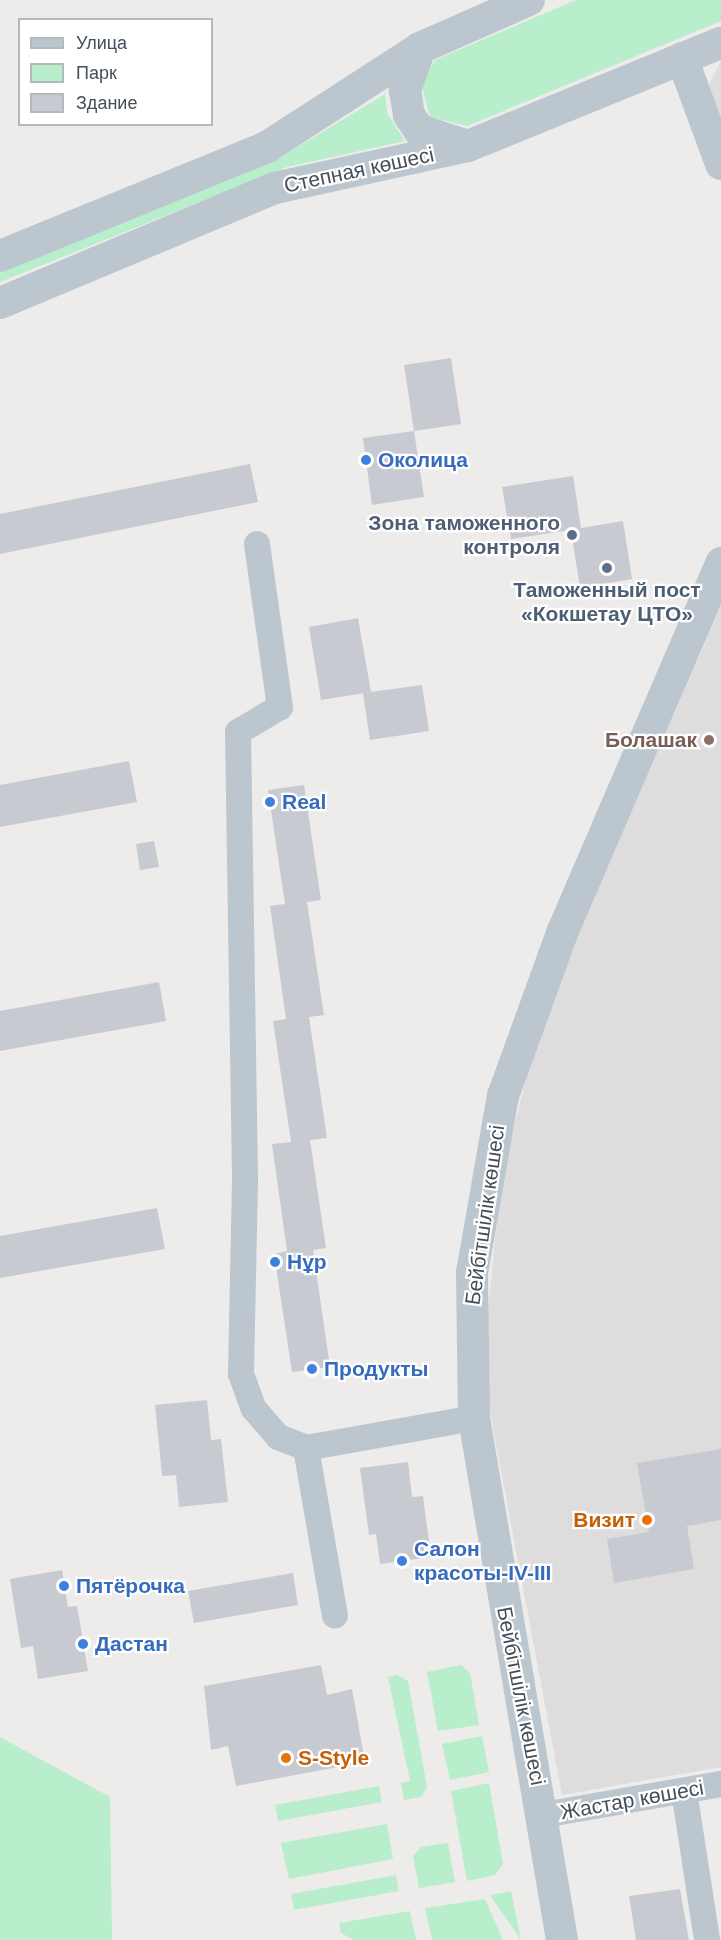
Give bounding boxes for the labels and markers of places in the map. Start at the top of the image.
place label: Околица [378,447,468,473]
marker: Околица [359,453,373,467]
place label: Зона таможенного контроля [368,510,560,560]
marker: Зона таможенного контроля [565,528,579,542]
marker: Таможенный пост «Кокшетау ЦТО» [600,561,614,575]
place label: Таможенный пост «Кокшетау ЦТО» [513,577,701,627]
place label: Болашак [605,727,697,753]
marker: Болашак [702,733,716,747]
place label: Real [282,789,326,815]
marker: Real [263,795,277,809]
place label: Нұр [287,1249,327,1275]
marker: Нұр [268,1255,282,1269]
place label: Продукты [324,1356,428,1382]
marker: Продукты [305,1362,319,1376]
place label: Визит [573,1507,635,1533]
marker: Визит [640,1513,654,1527]
place label: Салон красоты-IV-III [414,1536,551,1586]
marker: Салон красоты-IV-III [395,1554,409,1568]
place label: Пятёрочка [76,1573,185,1599]
marker: Пятёрочка [57,1579,71,1593]
place label: Дастан [95,1631,168,1657]
marker: Дастан [76,1637,90,1651]
place label: S-Style [298,1745,369,1771]
marker: S-Style [279,1751,293,1765]

